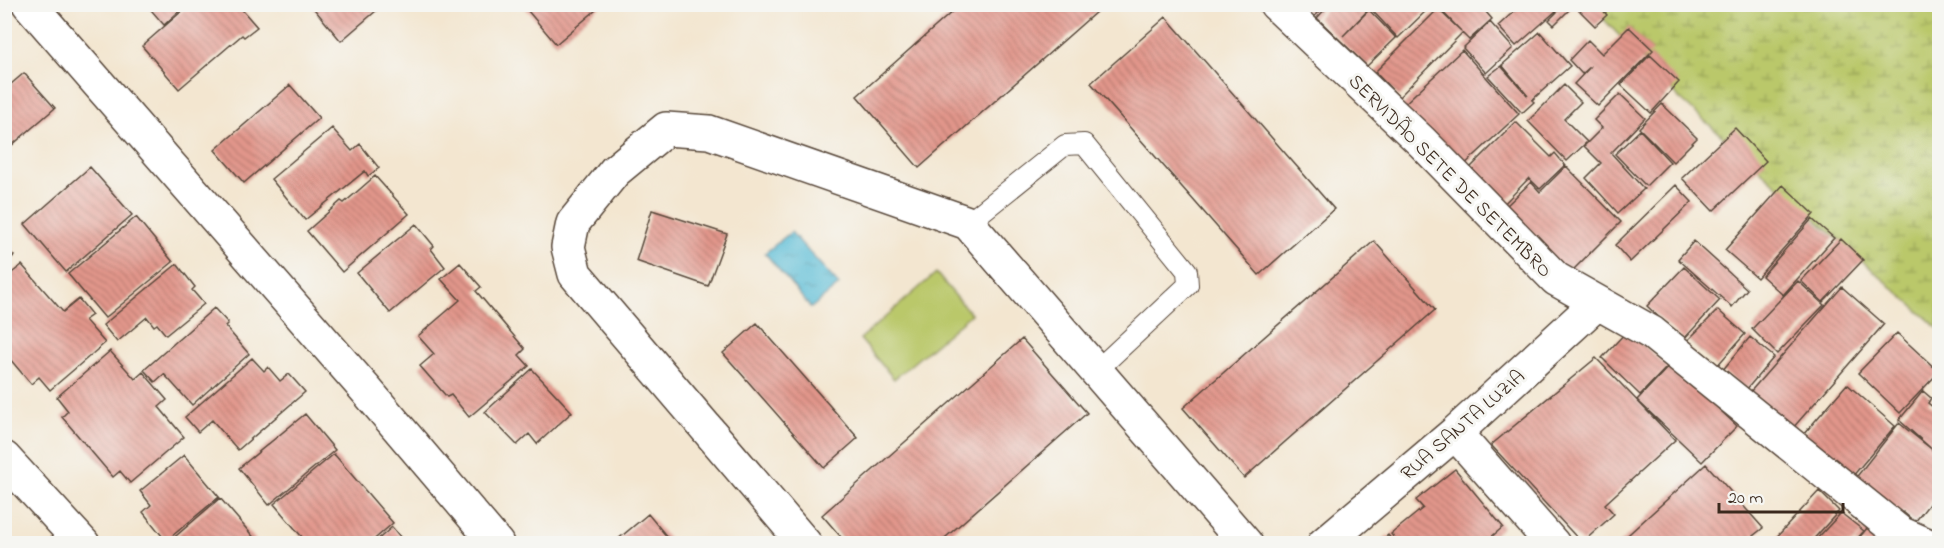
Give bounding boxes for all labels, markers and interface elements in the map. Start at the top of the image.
street label: SERVIDÃO SETE DE SETEMBRO [1341,68,1558,285]
street label: RUA SANTA LUZIA [1395,363,1532,488]
scale bar [1719,476,1844,514]
text: 20 m [1728,486,1763,512]

